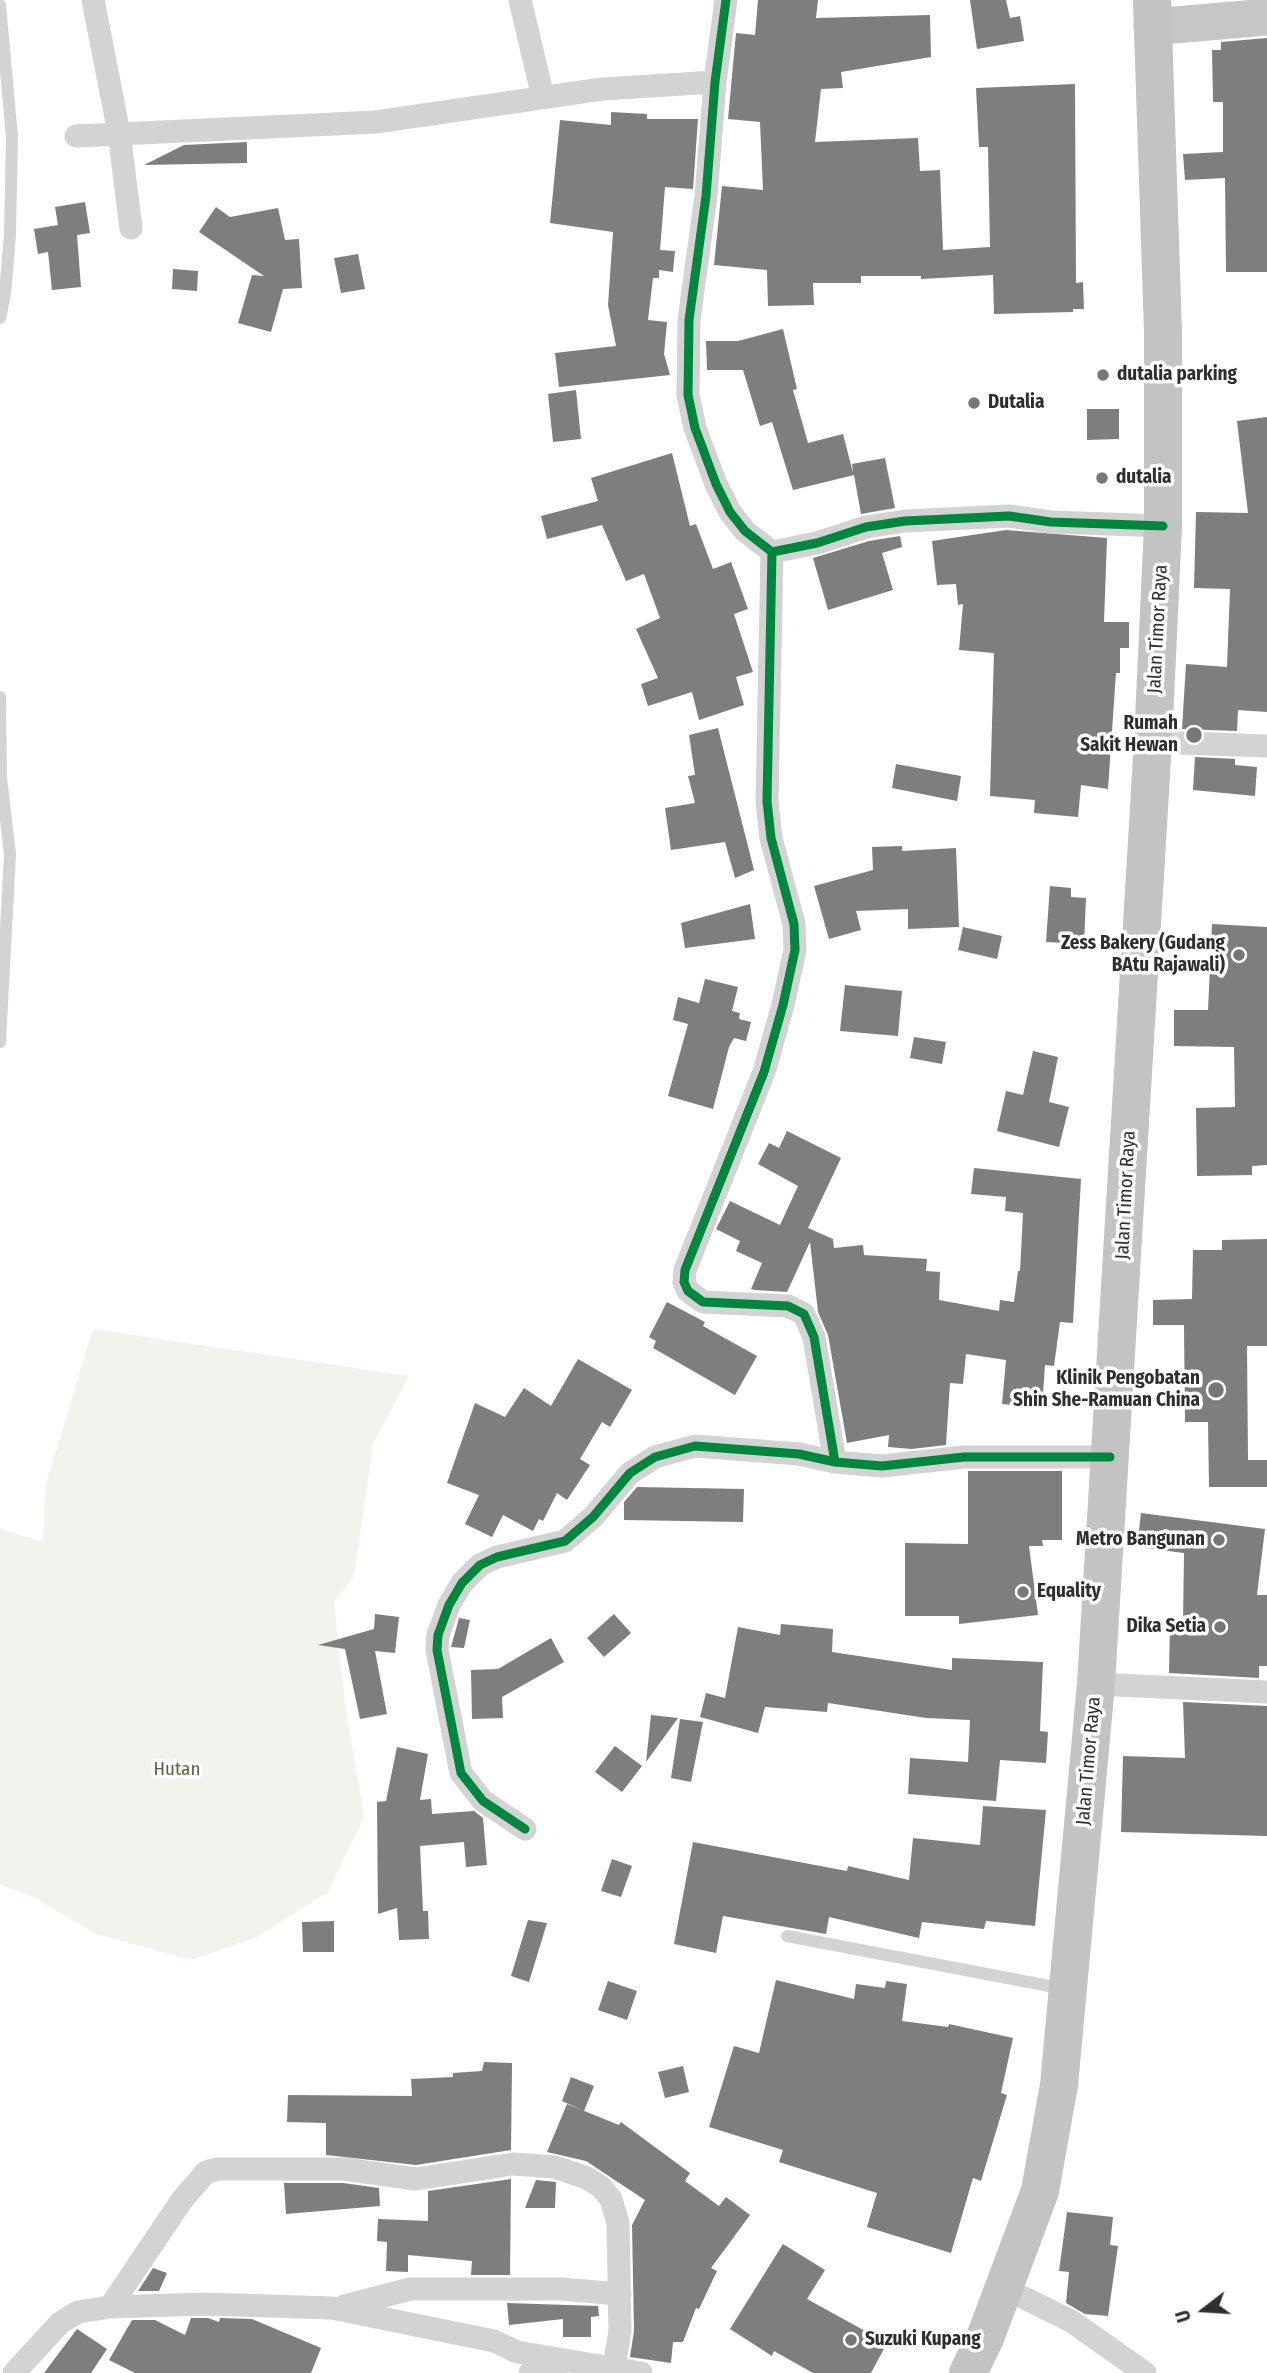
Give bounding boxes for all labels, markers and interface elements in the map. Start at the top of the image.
place label: dutalia parking [1117,364,1237,386]
marker: dutalia parking [1095,367,1111,383]
place label: Dutalia [988,392,1044,414]
marker: Dutalia [966,395,982,411]
place label: dutalia [1116,467,1172,489]
marker: dutalia [1094,470,1110,486]
street label: Jalan Timor Raya [1143,564,1173,694]
place label: Rumah Sakit Hewan [1080,713,1178,757]
marker: Rumah Sakit Hewan [1184,725,1204,745]
place label: Zess Bakery (Gudang BAtu Rajawali) [1061,933,1225,977]
marker: Zess Bakery (Gudang BAtu Rajawali) [1231,947,1247,963]
street label: Jalan Timor Raya [1111,1130,1141,1260]
place label: Klinik Pengobatan Shin She-Ramuan China [1013,1368,1200,1412]
marker: Klinik Pengobatan Shin She-Ramuan China [1206,1380,1226,1400]
place label: Metro Bangunan [1076,1529,1205,1551]
marker: Metro Bangunan [1211,1532,1227,1548]
place label: Equality [1037,1581,1101,1603]
marker: Equality [1015,1584,1031,1600]
place label: Dika Setia [1126,1616,1206,1638]
marker: Dika Setia [1212,1619,1228,1635]
street label: Jalan Timor Raya [1072,1696,1106,1826]
park label: Hutan [154,1759,200,1781]
north arrow [1169,2275,1239,2345]
text: U [1171,2308,1196,2325]
place label: Suzuki Kupang [865,2329,981,2351]
marker: Suzuki Kupang [843,2332,859,2348]

